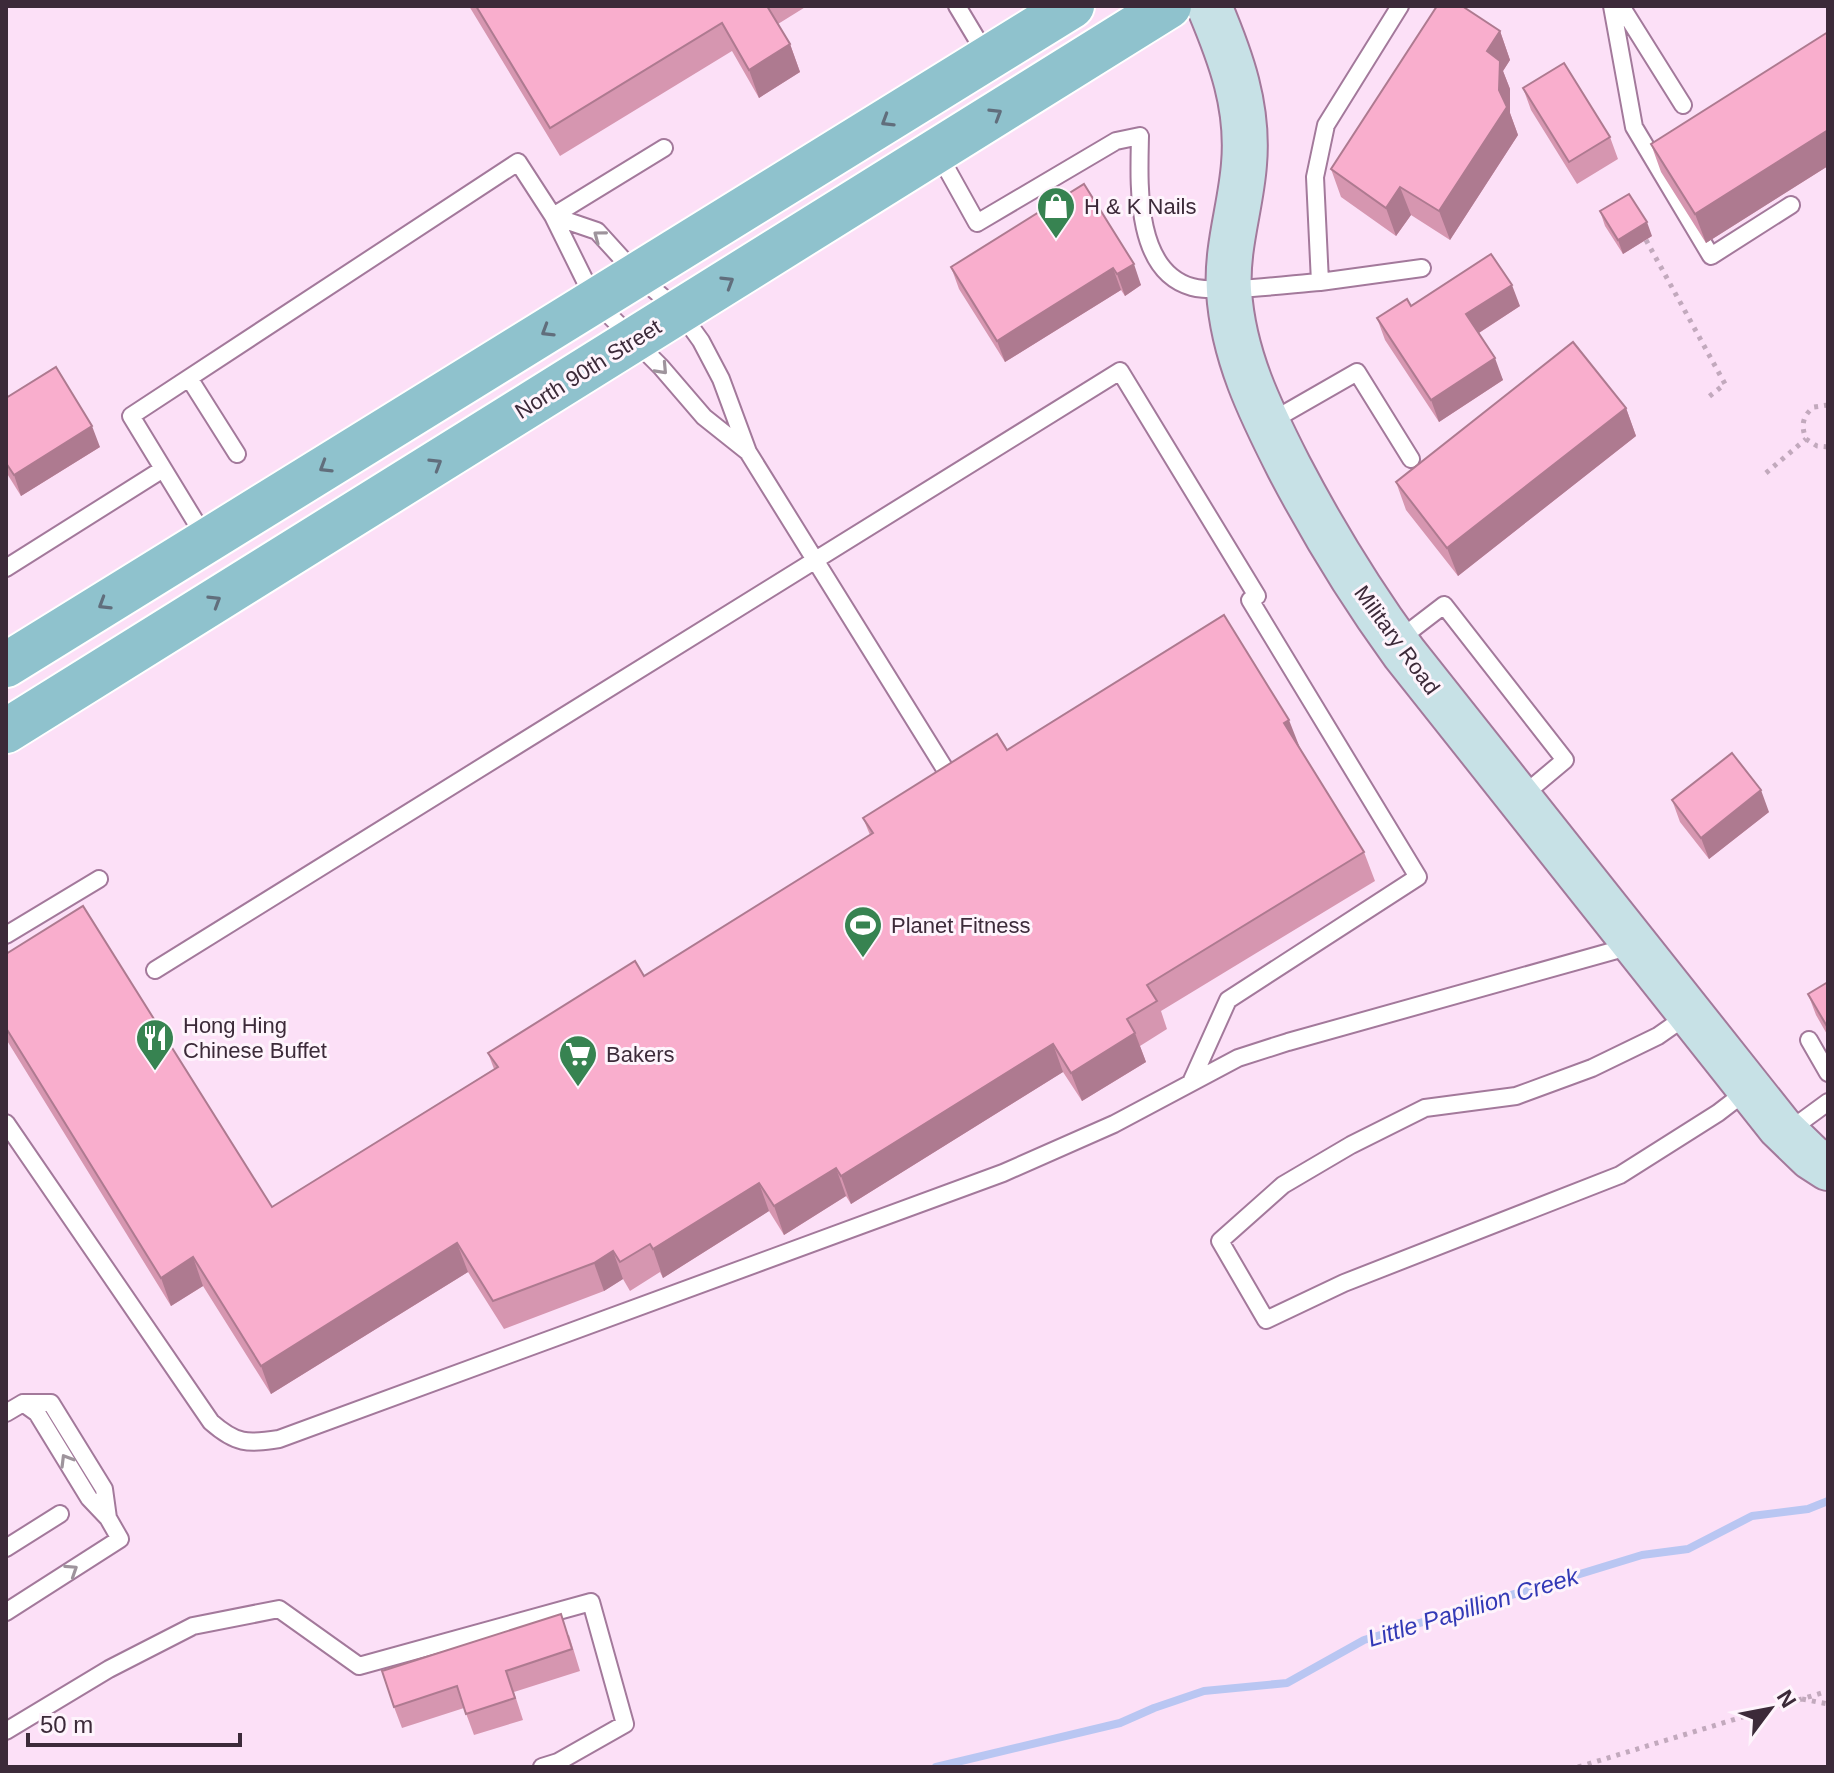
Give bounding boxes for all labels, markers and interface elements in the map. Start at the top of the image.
one-way arrow [987,109,1002,124]
one-way arrow [882,112,896,127]
shop icon: H & K Nails [1035,185,1077,240]
place label: H & K Nails [1084,194,1196,219]
one-way arrow [593,232,608,246]
one-way arrow [719,276,734,291]
street label: North 90th Street [510,314,666,424]
one-way arrow [541,321,556,336]
one-way arrow [652,360,667,374]
one-way arrow [319,457,334,473]
one-way arrow [427,458,442,473]
street label: Military Road [1349,581,1445,699]
one-way arrow [98,594,113,609]
one-way arrow [206,595,221,611]
sports icon: Planet Fitness [842,904,884,959]
place label: Planet Fitness [891,913,1030,938]
place label: Hong Hing Chinese Buffet [183,1013,327,1063]
restaurant icon: Hong Hing Chinese Buffet [134,1017,176,1072]
supermarket icon: Bakers [557,1033,599,1088]
place label: Bakers [606,1042,674,1067]
one-way arrow [60,1454,76,1469]
water label: Little Papillion Creek [1364,1562,1583,1652]
one-way arrow [63,1564,77,1579]
north arrow [1730,1669,1810,1749]
text: N [1772,1685,1801,1712]
scale bar [28,1697,240,1747]
text: 50 m [40,1711,93,1738]

